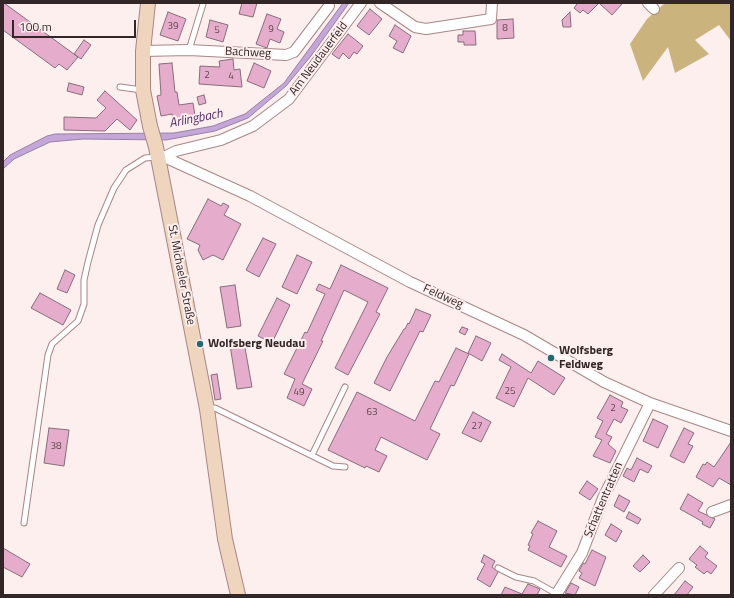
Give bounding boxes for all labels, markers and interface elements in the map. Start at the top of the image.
scale bar [14,12,138,38]
text: 100 m [19,17,52,36]
street label: Am Neudauerfeld [287,19,351,99]
house number: 39 [167,21,179,33]
house number: 8 [502,23,508,35]
house number: 9 [268,24,274,36]
house number: 5 [214,25,220,37]
street label: Bachweg [224,45,272,61]
house number: 2 [204,70,210,82]
house number: 4 [228,71,234,83]
water label: Arlingbach [168,106,224,132]
street label: St. Michaeler Straße [164,224,198,326]
street label: Feldweg [421,282,465,312]
place label: Wolfsberg Neudau [208,337,305,351]
marker: Wolfsberg Neudau [195,339,205,349]
place label: Wolfsberg Feldweg [559,344,613,372]
marker: Wolfsberg Feldweg [546,353,556,363]
house number: 25 [504,386,516,398]
house number: 49 [293,387,305,399]
house number: 2 [610,403,616,415]
house number: 63 [366,407,378,419]
house number: 27 [471,421,483,433]
house number: 38 [50,441,62,453]
street label: Schattentratten [582,460,626,540]

